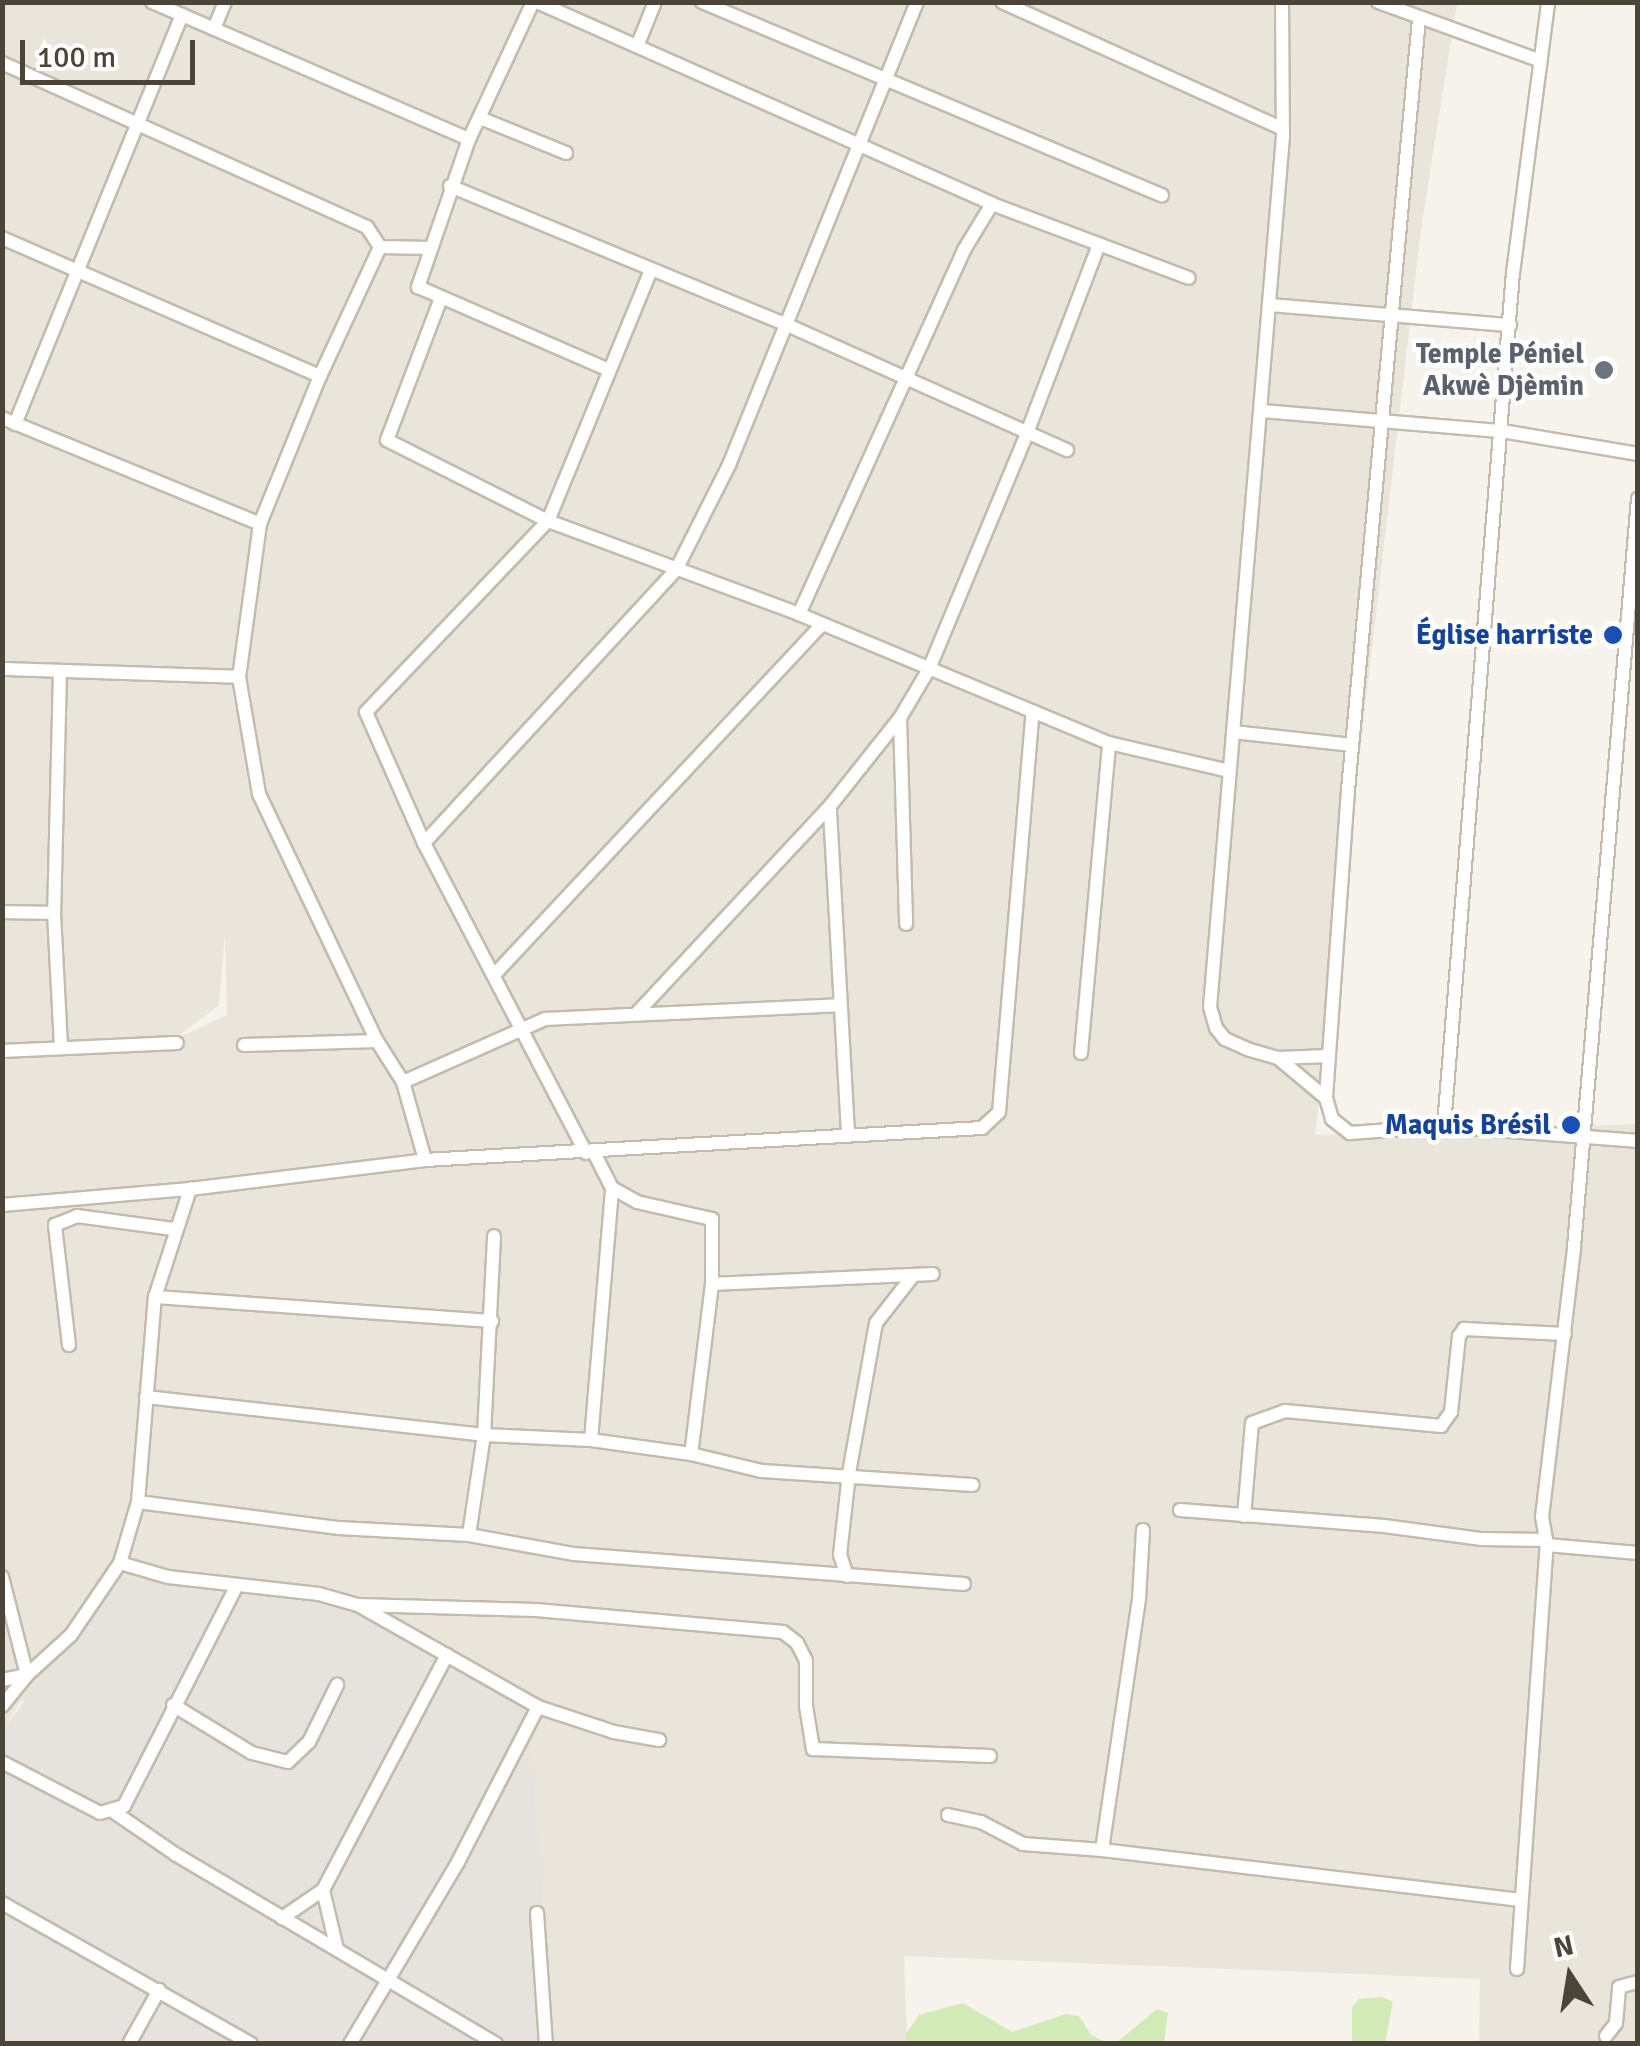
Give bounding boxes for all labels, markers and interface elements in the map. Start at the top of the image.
scale bar [25,20,200,82]
text: 100 m [37,39,116,76]
place label: Temple Péniel Akwè Djèmin [1416,337,1584,403]
marker: Temple Péniel Akwè Djèmin [1593,359,1615,381]
place label: Église harriste [1416,618,1593,652]
marker: Église harriste [1602,624,1624,646]
place label: Maquis Brésil [1385,1108,1551,1142]
marker: Maquis Brésil [1560,1114,1582,1136]
north arrow [1520,1926,1620,2026]
text: N [1551,1928,1577,1965]

